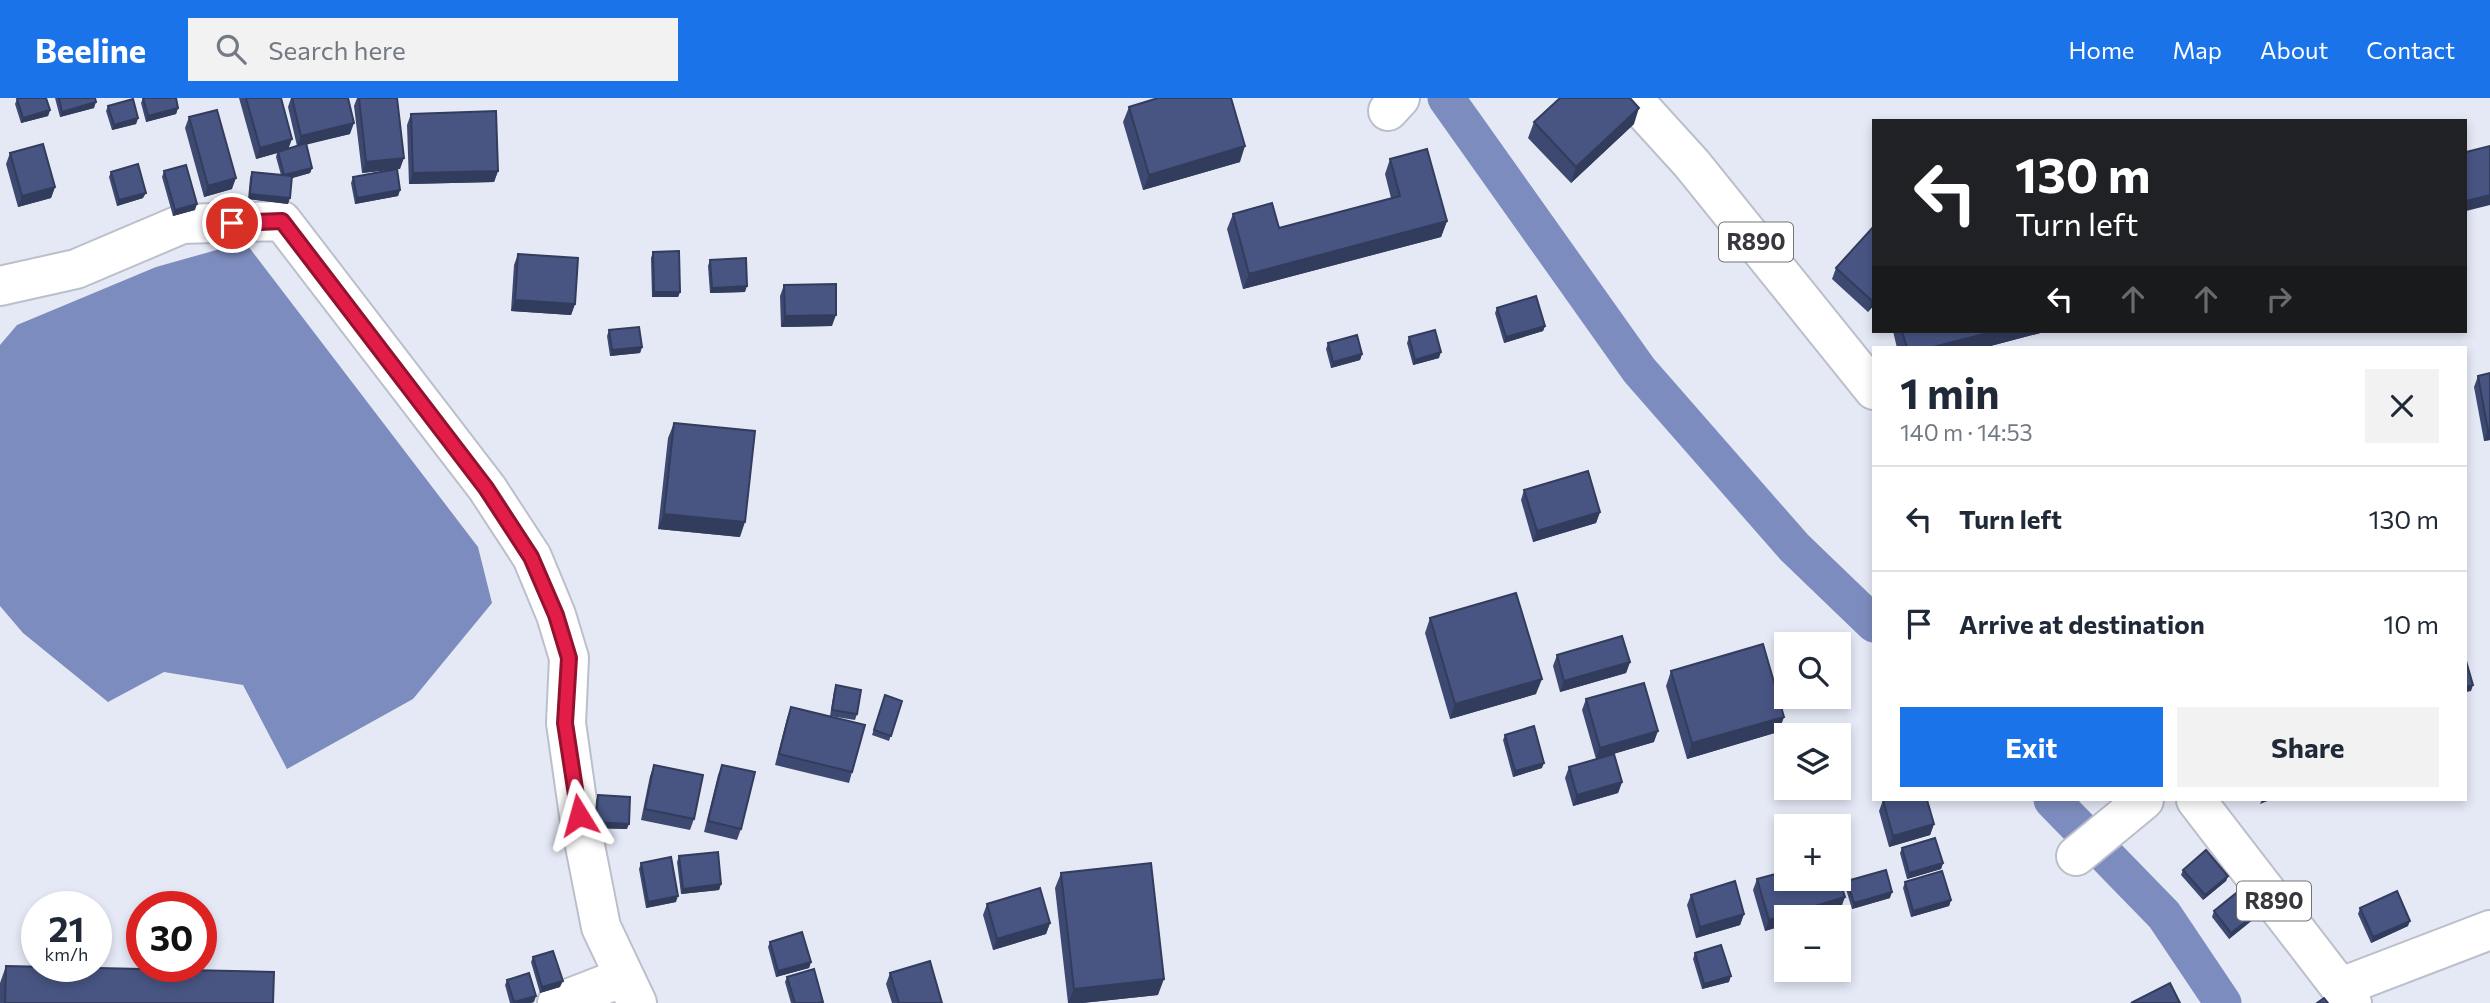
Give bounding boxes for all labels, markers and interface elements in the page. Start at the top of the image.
search box [188,18,678,81]
text: Beeline [35,29,146,70]
icon: search [212,30,250,68]
text: Search here [268,34,406,65]
text: Home [2069,35,2135,64]
text: Map [2173,35,2222,64]
text: About [2260,35,2328,64]
text: Contact [2366,35,2455,64]
text: 130 m [2015,143,2150,203]
icon: left [1900,147,1991,238]
pin [202,193,262,253]
text: Turn left [2015,203,2139,243]
icon: arrive [213,204,251,242]
road number: R890 [1719,223,1793,262]
icon: left [2041,280,2079,318]
icon: ahead [2114,280,2152,318]
icon: ahead [2187,280,2225,318]
icon: right [2260,280,2298,318]
text: 1 min [1900,366,2000,418]
button: close [2365,369,2439,443]
text: 140 m · 14:53 [1900,418,2033,446]
icon: left [1900,500,1938,538]
text: Turn left [1959,503,2062,534]
text: 130 m [2368,503,2439,534]
icon: arrive [1900,605,1938,643]
text: Arrive at destination [1959,608,2205,639]
text: 10 m [2383,608,2439,639]
map controls [1774,632,1851,982]
button: search [1774,632,1851,709]
button: Exit [1900,707,2163,787]
button: Share [2177,707,2439,787]
button: layers [1774,723,1851,800]
position arrow [542,778,616,852]
button: + [1774,814,1851,891]
road number: R890 [2237,881,2311,920]
speed limit sign: 30 [126,891,217,982]
button: − [1774,905,1851,982]
text: 21 [49,906,84,949]
text: km/h [45,943,88,965]

